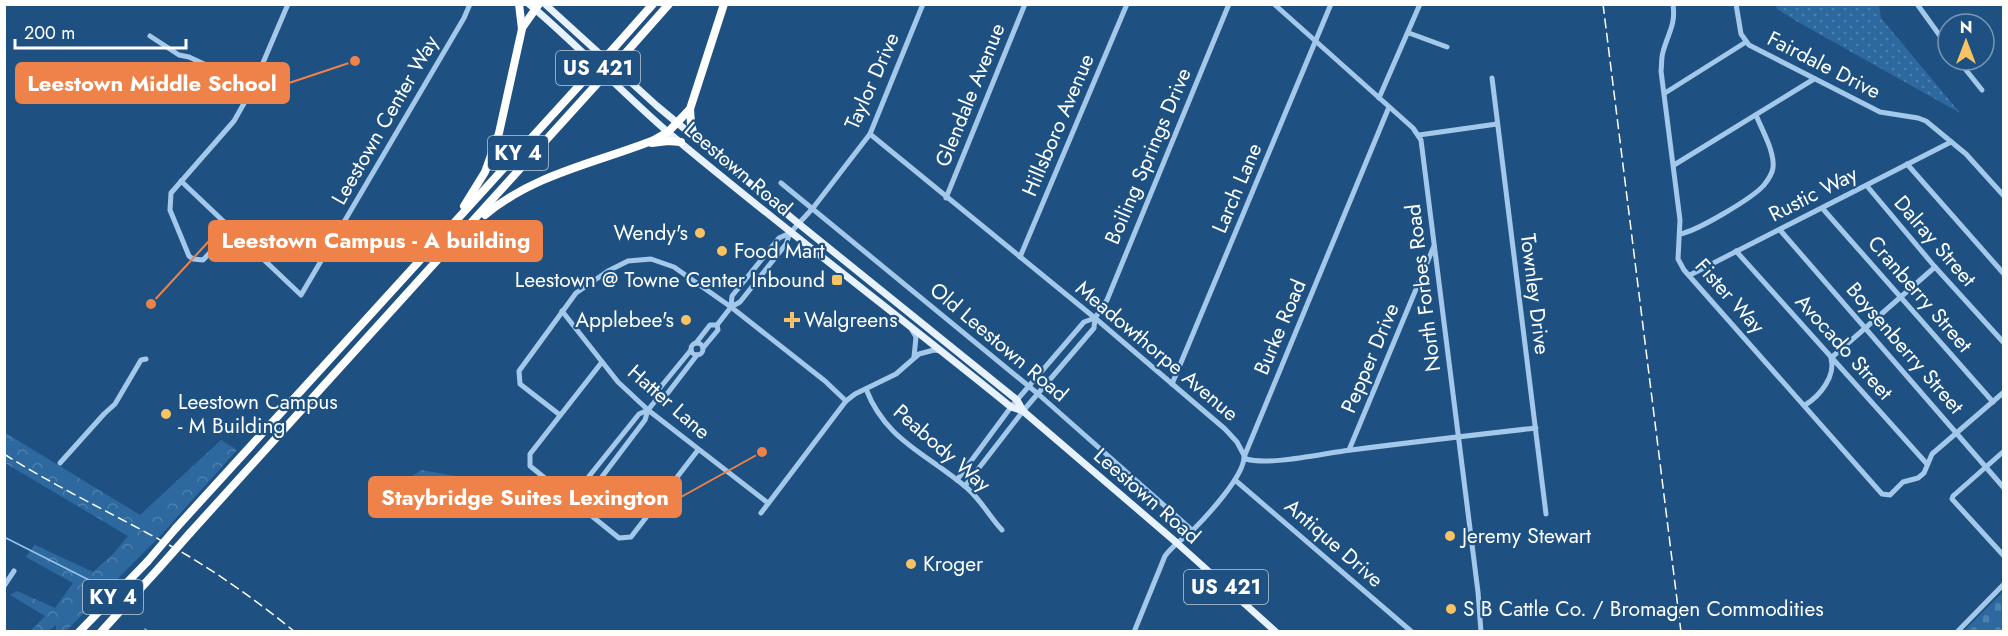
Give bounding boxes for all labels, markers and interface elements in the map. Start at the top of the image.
scale bar [15,12,186,50]
north arrow [1936,12,1996,72]
text: N [1960,16,1972,39]
street label: Glendale Avenue [928,19,1013,171]
text: 200 m [24,20,75,46]
street label: Fairdale Drive [1762,24,1886,106]
street label: Taylor Drive [837,28,907,134]
street label: Leestown Center Way [324,29,446,210]
street label: Hillsboro Avenue [1014,49,1102,201]
road number: US 421 [556,51,640,85]
callout: Leestown Middle School [16,63,289,103]
street label: Boiling Springs Drive [1097,63,1199,249]
text: Leestown Middle School [27,67,277,99]
street label: Leestown Road [678,115,798,223]
road number: KY 4 [488,136,548,170]
street label: Larch Lane [1205,138,1269,238]
street label: Rustic Way [1763,158,1863,229]
street label: Dalray Street [1887,189,1983,293]
street label: North Forbes Road [1398,202,1448,374]
place label: Wendy's [613,218,688,248]
callout: Leestown Campus - A building [209,221,542,261]
text: Leestown Campus - A building [222,224,530,256]
marker: Wendy's [693,226,707,240]
street label: Cranberry Street [1861,229,1979,359]
street label: Townley Drive [1513,232,1557,356]
place label: Food Mart [734,236,824,266]
marker: Food Mart [715,244,729,258]
street label: Fister Way [1688,252,1772,341]
place label: Leestown @ Towne Center Inbound [515,265,825,295]
marker: Leestown @ Towne Center Inbound [830,273,844,287]
street label: Meadowthorpe Avenue [1069,274,1245,428]
street label: Old Leestown Road [923,275,1075,409]
street label: Burke Road [1246,275,1314,379]
street label: Boysenberry Street [1839,276,1971,420]
street label: Avocado Street [1788,287,1900,407]
street label: Pepper Drive [1333,298,1407,418]
place label: Applebee's [575,305,674,335]
place label: Walgreens [804,305,898,335]
marker: Applebee's [679,313,693,327]
marker: Walgreens [785,313,799,327]
street label: Hatter Lane [621,358,717,447]
place label: Leestown Campus - M Building [178,387,338,441]
street label: Peabody Way [887,397,998,499]
marker: Leestown Campus - M Building [159,407,173,421]
street label: Leestown Road [1087,441,1207,551]
callout: Staybridge Suites Lexington [369,477,681,517]
text: Staybridge Suites Lexington [381,481,669,513]
street label: Antique Drive [1278,492,1390,595]
place label: Jeremy Stewart [1459,521,1591,551]
marker: Jeremy Stewart [1443,529,1457,543]
place label: Kroger [923,549,984,579]
marker: Kroger [904,557,918,571]
road number: US 421 [1184,570,1268,604]
road number: KY 4 [83,580,143,614]
place label: S B Cattle Co. / Bromagen Commodities [1463,594,1824,624]
marker: S B Cattle Co. / Bromagen Commodities [1444,602,1458,616]

